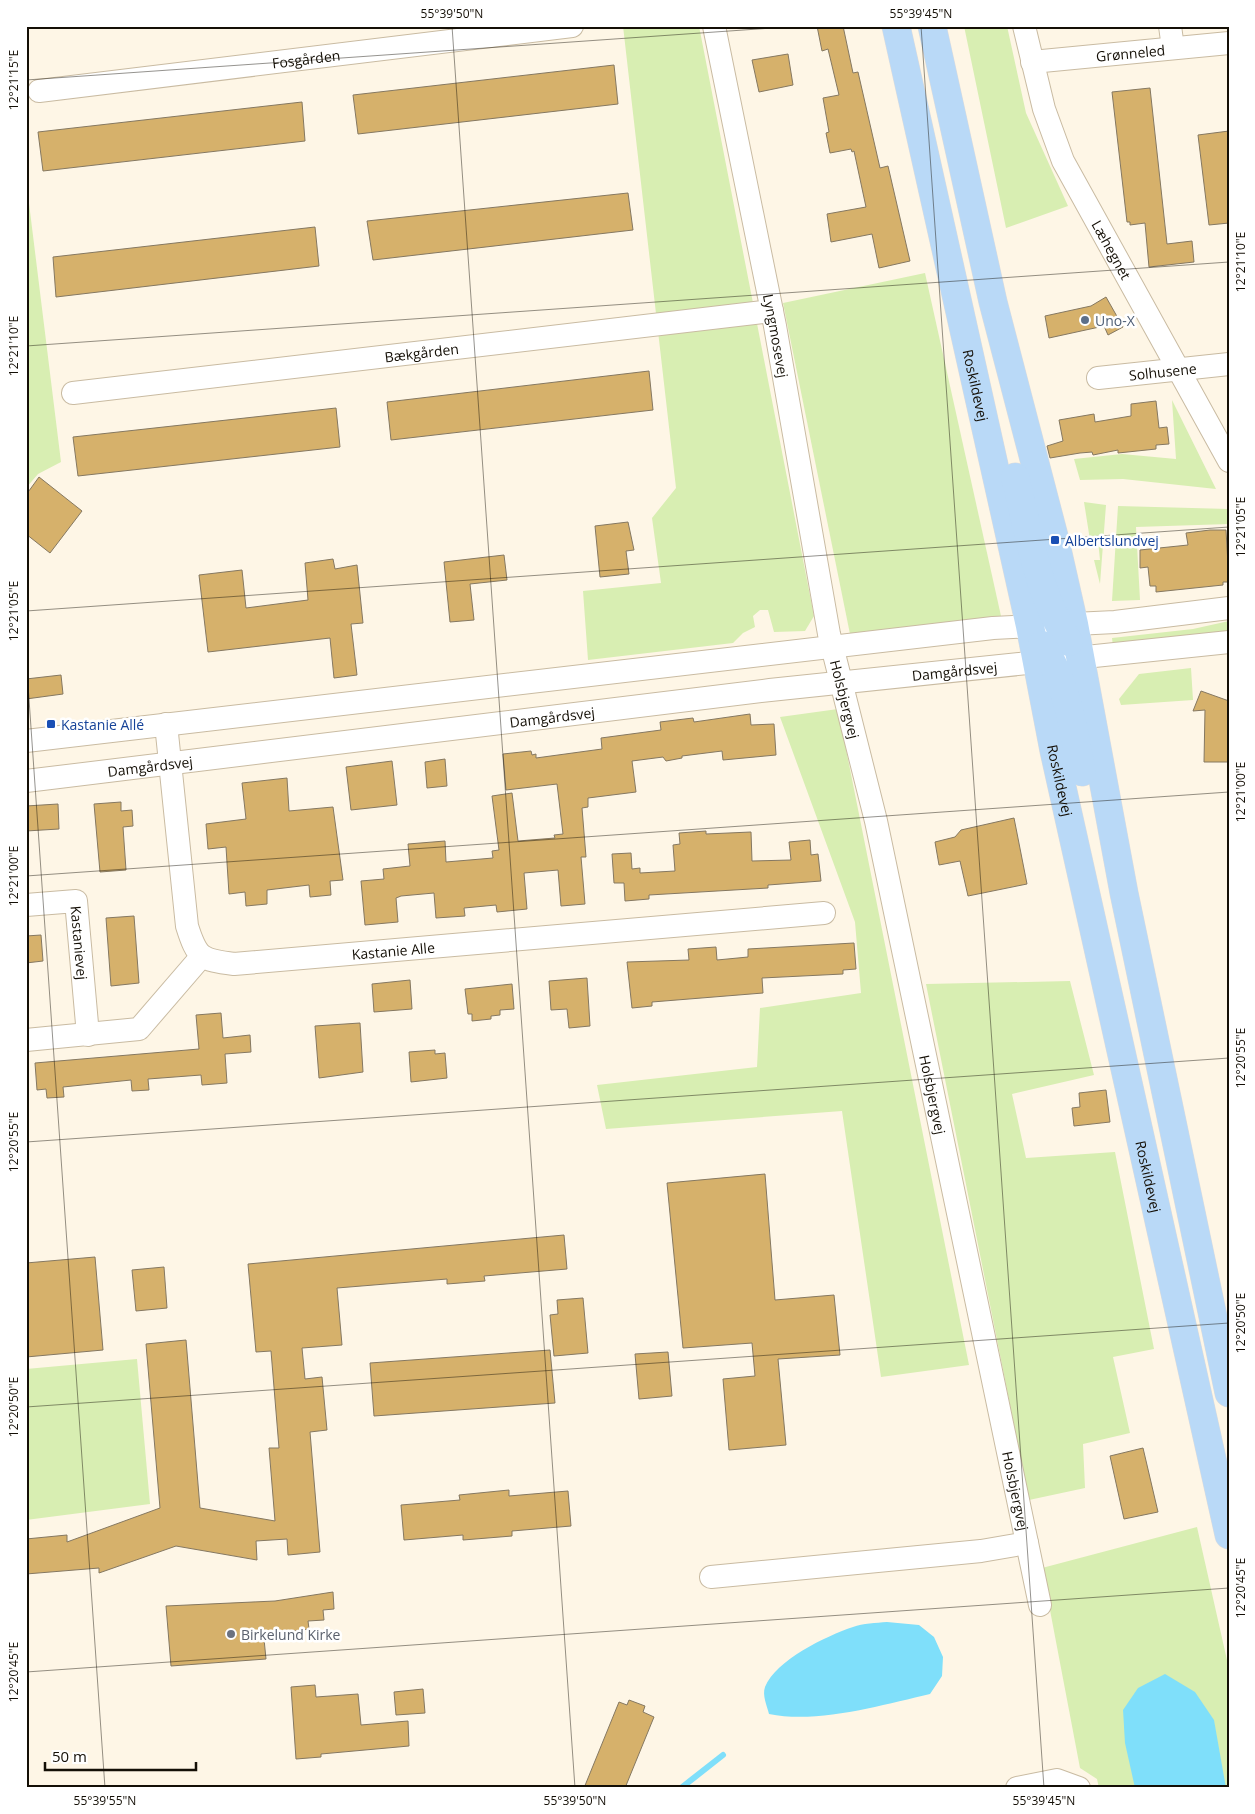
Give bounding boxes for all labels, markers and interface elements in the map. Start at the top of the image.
text: 55°39'50"N [421,5,483,22]
text: 55°39'45"N [890,5,952,22]
street label: Grønneled [1095,40,1166,65]
street label: Fosgården [271,45,341,72]
text: 12°21'15"E [5,50,22,110]
street label: Læhegnet [1088,217,1136,283]
text: 12°21'10"E [1232,232,1249,292]
street label: Lyngmosevej [759,292,793,379]
place label: Uno-X [1095,311,1136,330]
marker: Uno-X [1079,314,1091,326]
text: 12°21'10"E [5,316,22,376]
street label: Bækgården [383,338,460,366]
street label: Roskildevej [959,347,993,423]
street label: Solhusene [1128,358,1198,384]
text: 12°21'05"E [1232,497,1249,557]
place label: Albertslundvej [1065,531,1159,550]
marker: Albertslundvej [1049,534,1061,546]
text: 12°21'05"E [5,581,22,641]
street label: Damgårdsvej [911,657,998,685]
street label: Holsbjergvej [826,658,864,741]
street label: Damgårdsvej [508,702,596,731]
place label: Kastanie Allé [61,715,144,734]
marker: Kastanie Allé [45,718,57,730]
street label: Roskildevej [1043,743,1078,818]
street label: Damgårdsvej [106,751,194,780]
text: 12°21'00"E [1232,762,1249,822]
text: 12°21'00"E [5,846,22,906]
street label: Kastanievej [67,905,93,980]
street label: Kastanie Alle [351,937,436,963]
text: 12°20'55"E [1232,1028,1249,1088]
street label: Holsbjergvej [916,1053,951,1136]
text: 12°20'55"E [5,1112,22,1172]
street label: Roskildevej [1132,1139,1166,1214]
text: 12°20'50"E [1232,1293,1249,1353]
text: 12°20'50"E [5,1377,22,1437]
street label: Holsbjergvej [999,1449,1034,1532]
text: 12°20'45"E [1232,1558,1249,1618]
place label: Birkelund Kirke [241,1625,341,1644]
marker: Birkelund Kirke [225,1628,237,1640]
text: 12°20'45"E [5,1642,22,1702]
scale bar [45,1739,196,1771]
text: 50 m [52,1746,87,1766]
text: 55°39'55"N [74,1792,136,1809]
text: 55°39'50"N [544,1792,606,1809]
text: 55°39'45"N [1013,1792,1075,1809]

